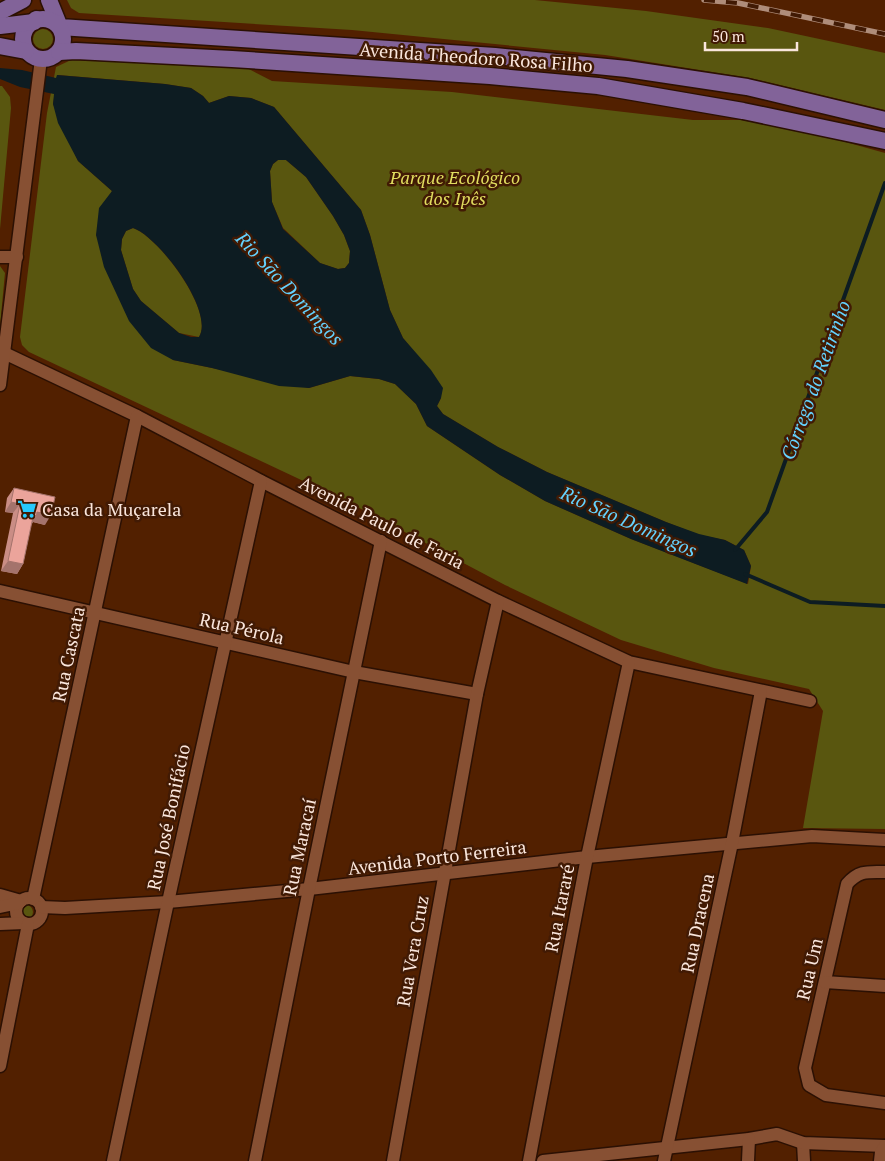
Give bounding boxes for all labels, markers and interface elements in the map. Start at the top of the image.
scale bar [705,20,798,52]
text: 50 m [712,26,745,46]
street label: Avenida Theodoro Rosa Filho [359,37,593,77]
park label: Parque Ecológico dos Ipês [389,165,520,210]
water label: Rio São Domingos [230,225,349,350]
water label: Córrego do Retirinho [775,297,855,463]
street label: Avenida Paulo de Faria [295,470,469,574]
water label: Rio São Domingos [556,479,701,562]
place label: Casa da Muçarela [42,497,181,521]
supermarket icon: Casa da Muçarela [16,498,38,520]
street label: Rua Cascata [46,604,90,704]
street label: Rua Pérola [197,607,287,649]
street label: Rua José Bonifácio [141,742,195,892]
street label: Rua Maracaí [277,796,321,898]
street label: Avenida Porto Ferreira [346,834,528,880]
street label: Rua Itararé [539,862,579,954]
street label: Rua Dracena [675,871,719,975]
street label: Rua Vera Cruz [390,894,434,1008]
street label: Rua Um [790,935,828,1002]

